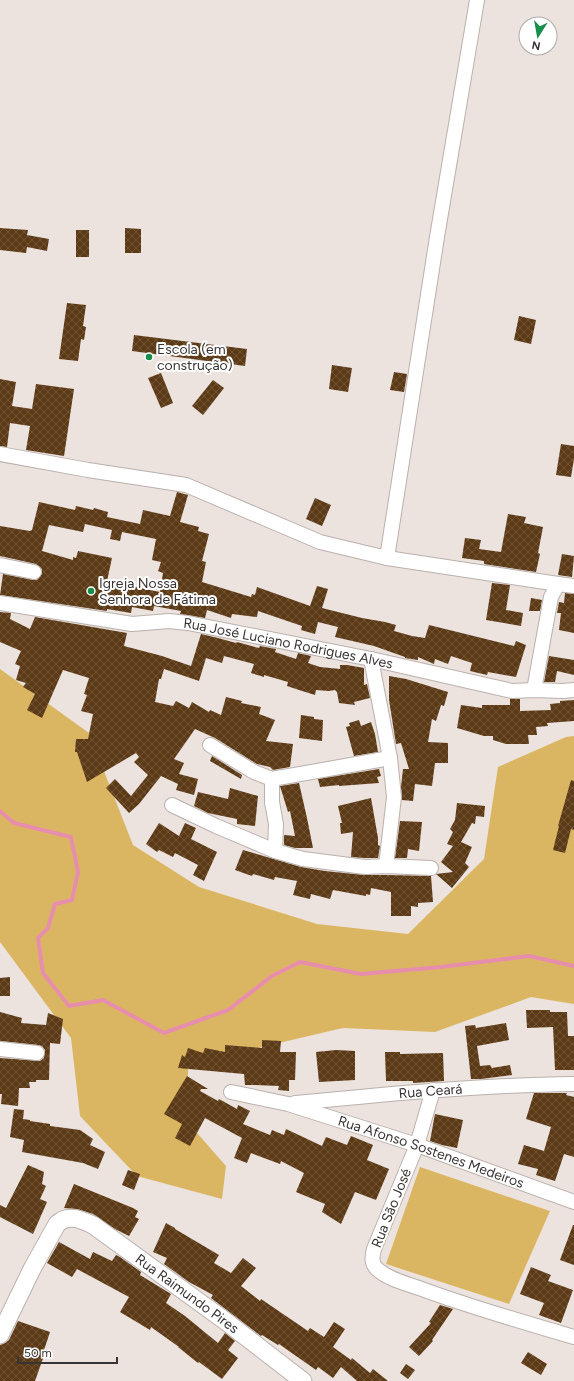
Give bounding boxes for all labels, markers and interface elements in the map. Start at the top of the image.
north arrow [518,16,558,56]
text: N [531,38,542,53]
place label: Escola (em construção) [157,341,233,374]
marker: Escola (em construção) [144,352,154,362]
place label: Igreja Nossa Senhora de Fátima [99,575,216,608]
marker: Igreja Nossa Senhora de Fátima [86,586,96,596]
street label: Rua José Luciano Rodrigues Alves [183,615,394,673]
street label: Rua Ceará [398,1081,463,1102]
street label: Rua Afonso Sostenes Medeiros [336,1112,526,1192]
street label: Rua São José [368,1166,415,1250]
street label: Rua Raimundo Pires [132,1250,242,1337]
scale bar [18,1339,117,1365]
text: 50 m [24,1346,52,1360]

